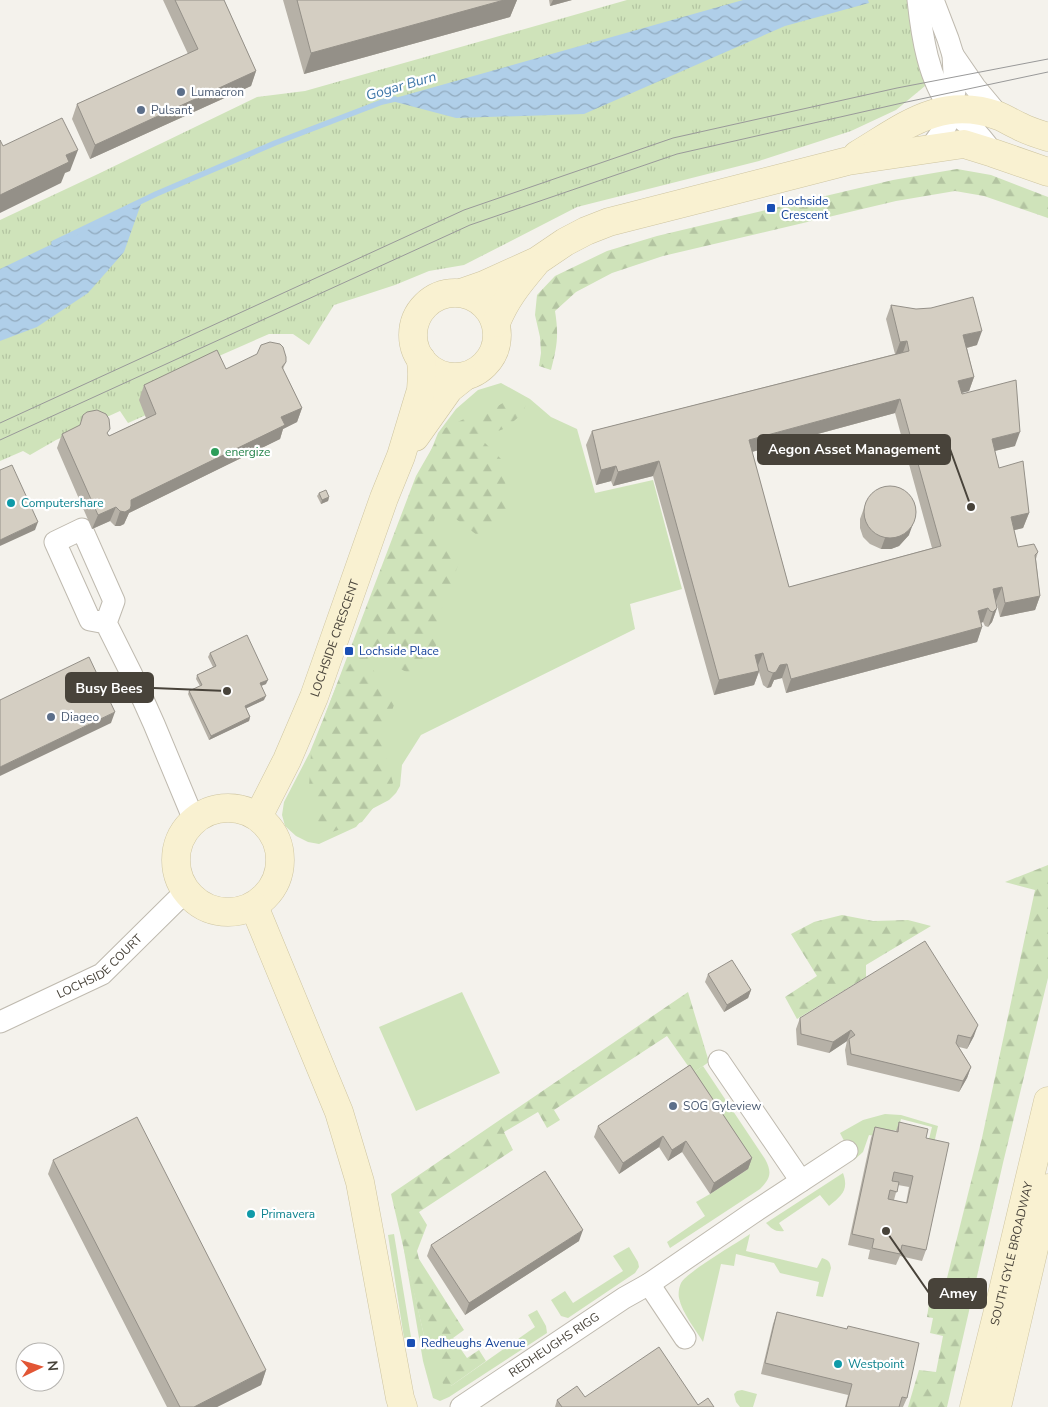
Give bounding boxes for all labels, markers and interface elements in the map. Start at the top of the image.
water label: Gogar Burn [364,67,438,105]
place label: Lumacron [191,84,244,100]
marker: Lumacron [175,86,187,98]
place label: Pulsant [151,102,193,118]
marker: Pulsant [135,104,147,116]
place label: Lochside Crescent [781,193,829,223]
marker: Lochside Crescent [765,202,777,214]
callout: Aegon Asset Management [758,435,950,464]
text: Aegon Asset Management [768,440,941,459]
place label: energize [225,444,270,460]
marker: energize [209,446,221,458]
place label: Computershare [21,495,104,511]
marker: Computershare [5,497,17,509]
street label: LOCHSIDE CRESCENT [307,576,363,699]
place label: Lochside Place [359,643,439,659]
marker: Lochside Place [343,645,355,657]
callout: Busy Bees [66,673,153,702]
text: Busy Bees [75,679,143,698]
place label: Diageo [61,709,99,725]
marker: Diageo [45,711,57,723]
street label: LOCHSIDE COURT [54,930,146,1002]
place label: SOG Gyleview [683,1098,761,1114]
marker: SOG Gyleview [667,1100,679,1112]
street label: SOUTH GYLE BROADWAY [987,1179,1037,1327]
place label: Primavera [261,1206,315,1222]
marker: Primavera [245,1208,257,1220]
callout: Amey [929,1279,986,1308]
text: Amey [939,1284,977,1303]
street label: REDHEUGHS RIGG [506,1309,602,1381]
place label: Redheughs Avenue [421,1335,526,1351]
marker: Redheughs Avenue [405,1337,417,1349]
north arrow [15,1342,65,1392]
place label: Westpoint [848,1356,905,1372]
marker: Westpoint [832,1358,844,1370]
text: N [43,1360,62,1372]

